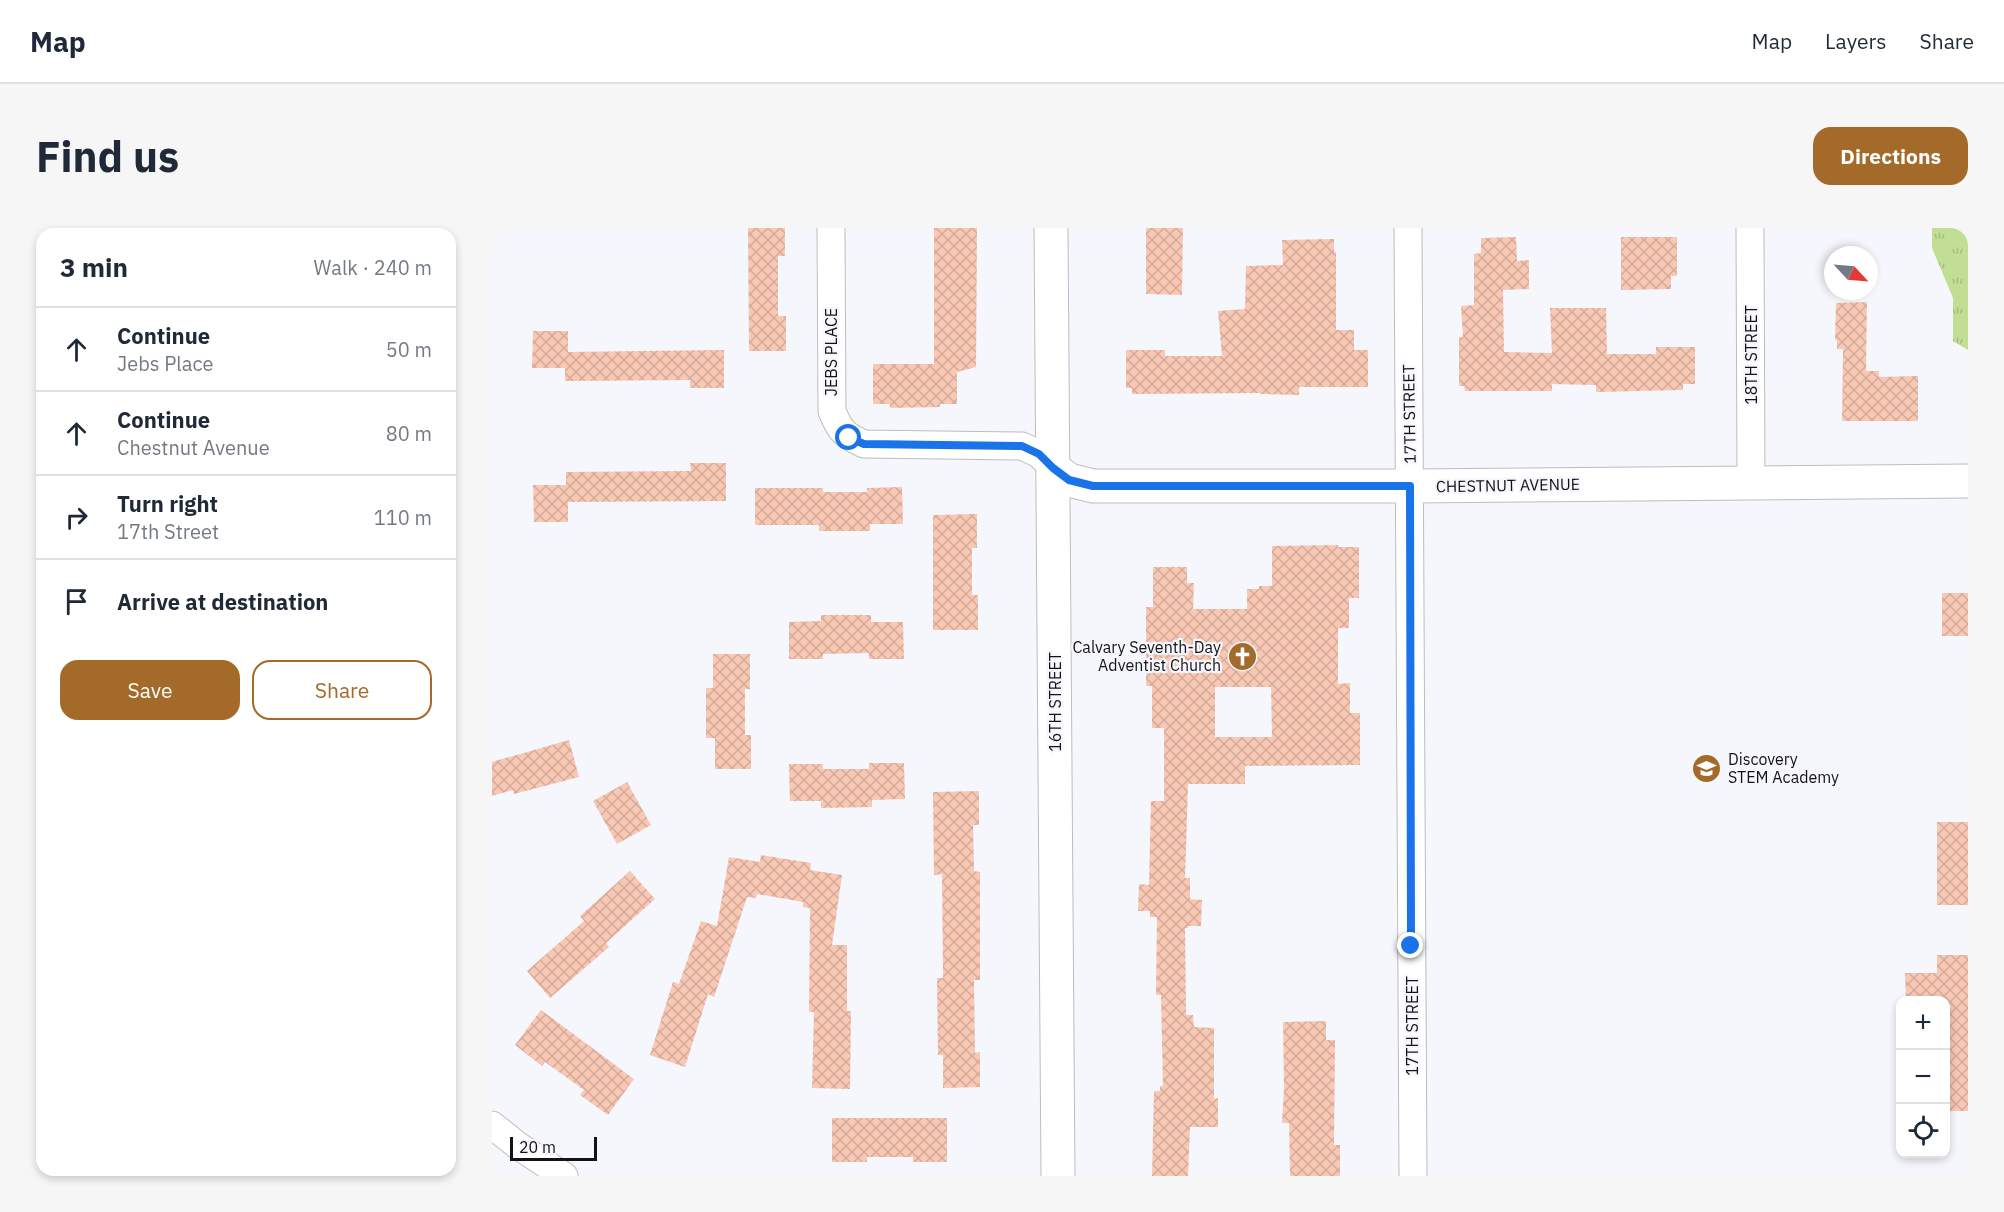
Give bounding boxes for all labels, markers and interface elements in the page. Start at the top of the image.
text: Map [30,23,86,60]
text: Map [1752,27,1792,55]
text: Layers [1825,27,1887,55]
text: Share [1920,27,1974,55]
button: Directions [1813,127,1968,185]
text: Find us [36,129,179,184]
north arrow [1824,246,1878,300]
text: 3 min [60,250,128,284]
text: Walk · 240 m [314,254,432,281]
street label: 18TH STREET [1741,305,1761,405]
street label: JEBS PLACE [821,308,841,396]
text: Continue [117,321,210,350]
icon: ahead [60,333,93,366]
text: 50 m [386,336,432,363]
text: Jebs Place [117,350,213,377]
street label: 17TH STREET [1398,364,1420,464]
text: Continue [117,405,210,434]
icon: ahead [60,417,93,450]
text: 80 m [386,420,432,447]
route start [835,424,861,450]
text: Chestnut Avenue [117,434,270,461]
street label: CHESTNUT AVENUE [1436,474,1580,496]
text: Turn right [117,489,218,518]
icon: right [60,501,93,534]
text: 110 m [374,504,432,531]
text: 17th Street [117,518,219,545]
icon: arrive [60,585,93,618]
text: Arrive at destination [117,587,328,616]
place label: Calvary Seventh-Day Adventist Church [1072,637,1221,675]
church icon: Calvary Seventh-Day Adventist Church [1226,640,1258,672]
street label: 16TH STREET [1045,652,1065,752]
button: Save [60,660,240,720]
button: Share [252,660,432,720]
place label: Discovery STEM Academy [1728,749,1839,787]
school or university icon: Discovery STEM Academy [1691,752,1723,784]
route end [1397,932,1423,958]
street label: 17TH STREET [1402,976,1422,1076]
map controls [1896,996,1950,1158]
button: + [1896,996,1950,1050]
button: − [1896,1050,1950,1104]
button: locate [1896,1104,1950,1158]
scale bar [510,1134,597,1162]
text: 20 m [519,1137,556,1157]

